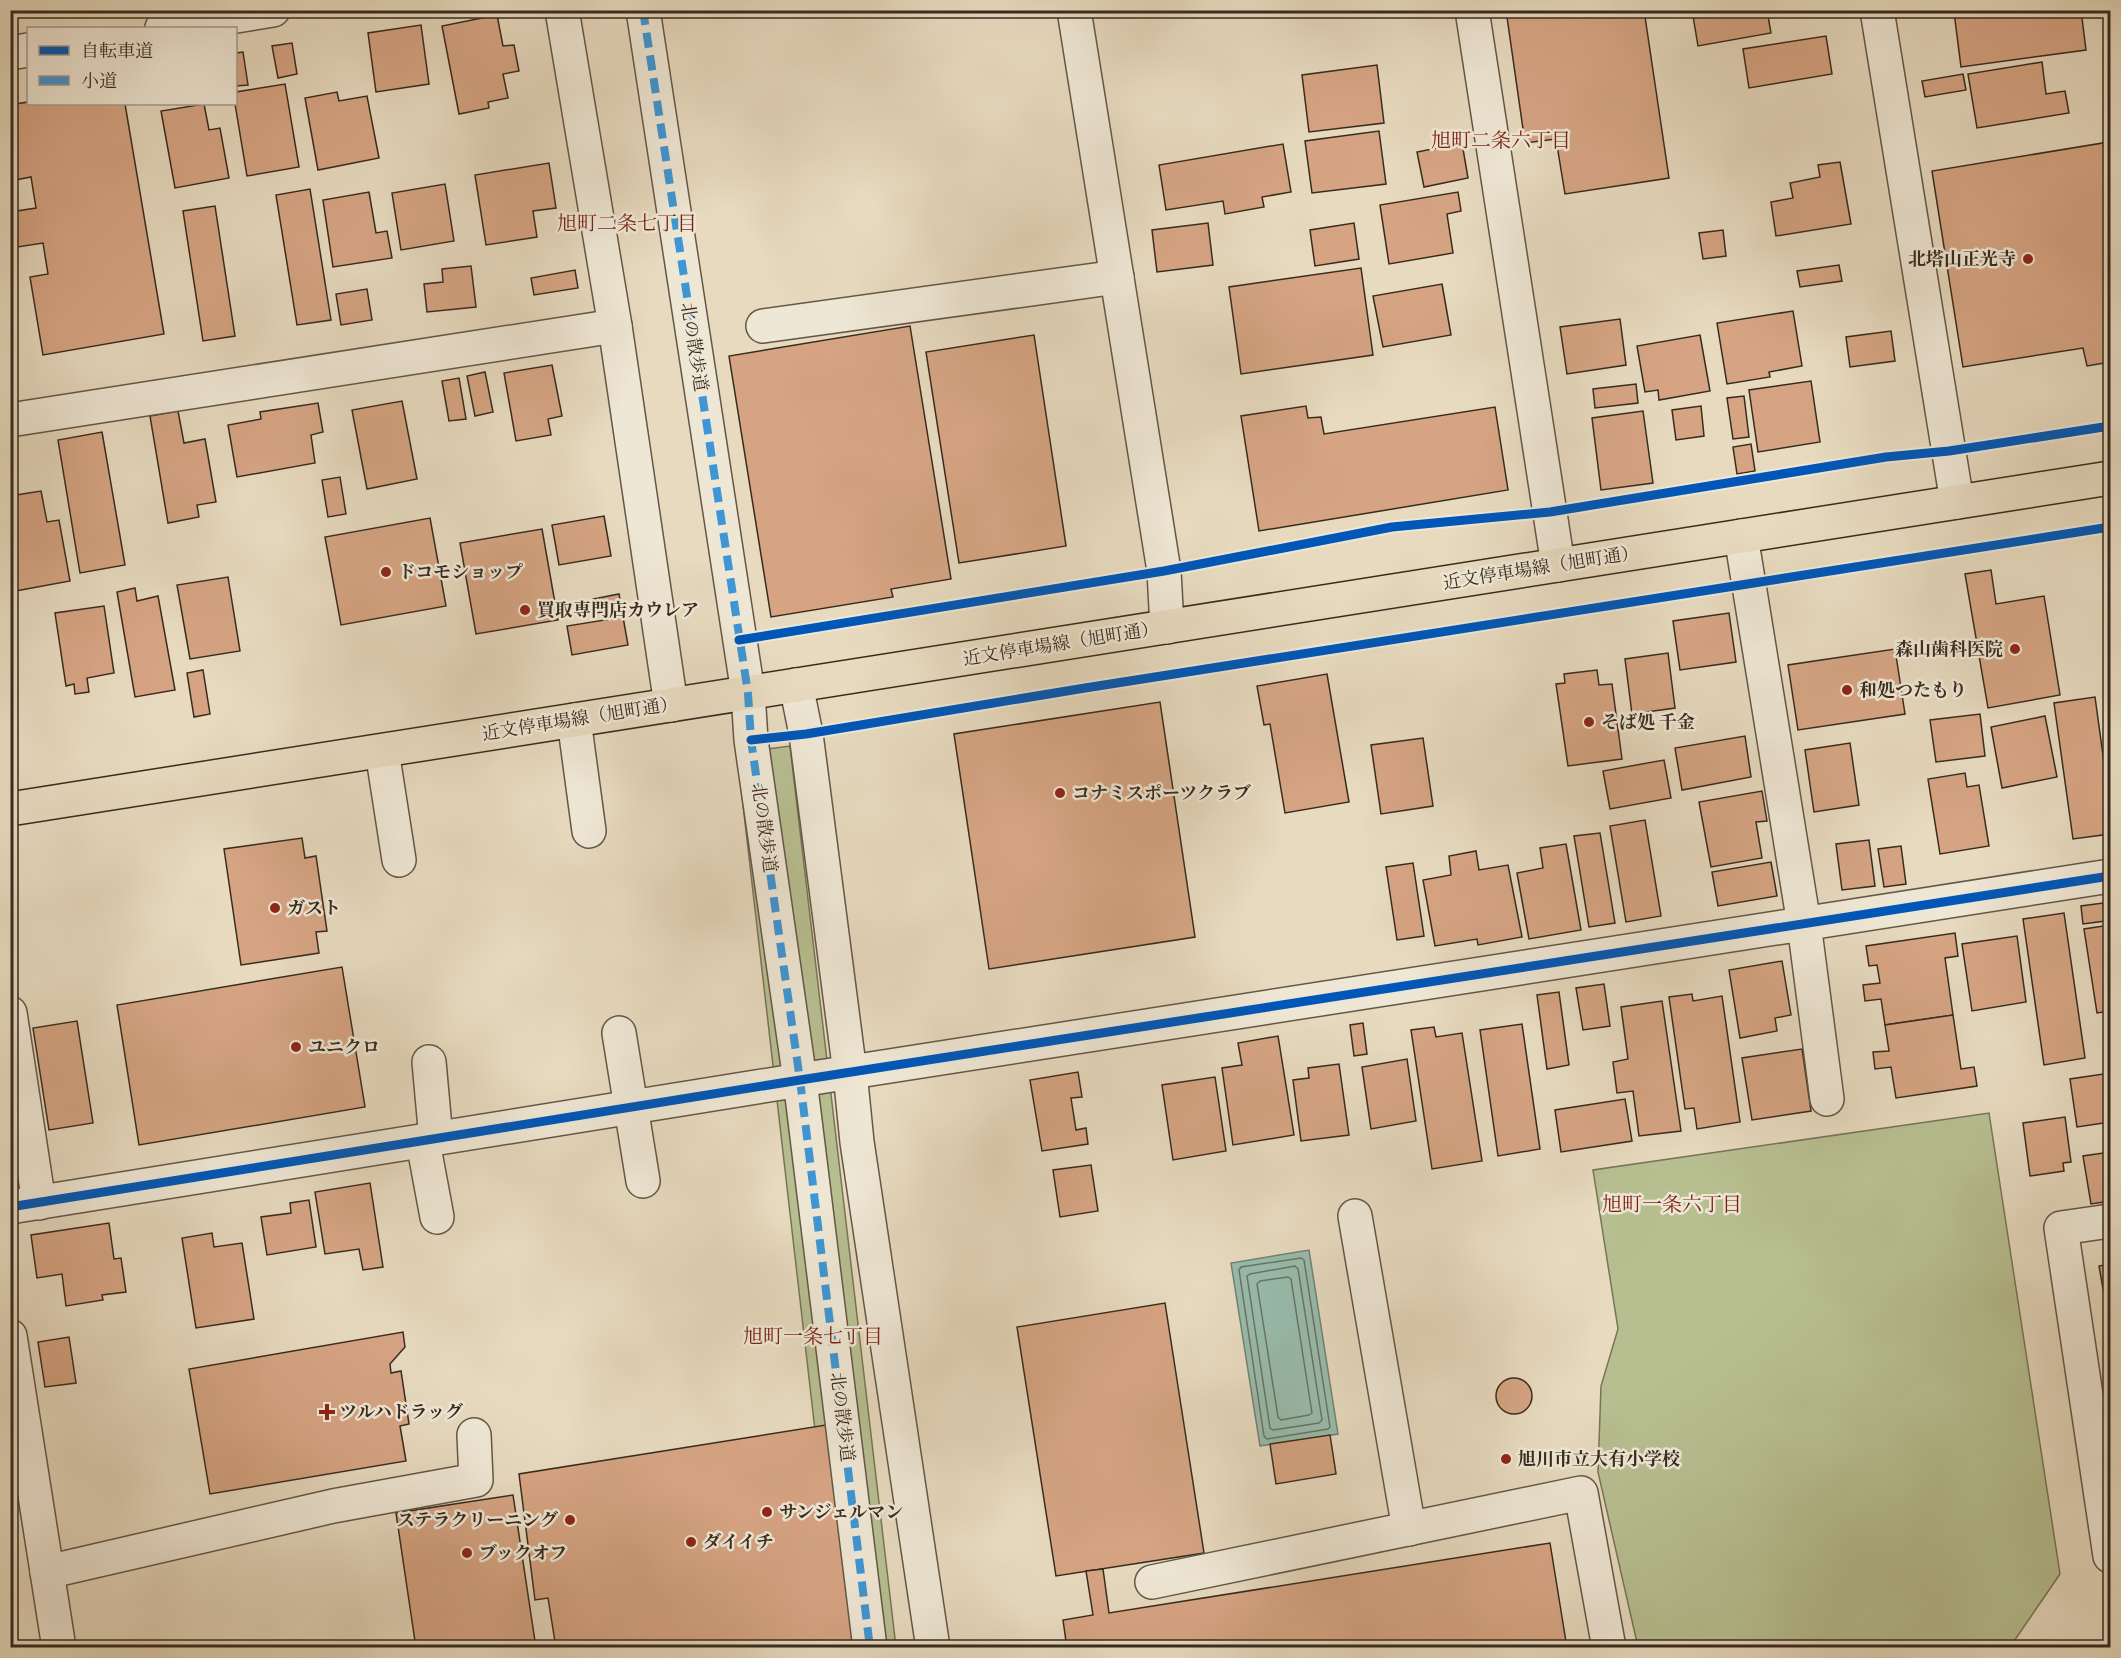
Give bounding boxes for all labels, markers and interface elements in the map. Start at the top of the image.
legend [27,27,237,105]
text: 自転車道 [81,41,153,62]
text: 小道 [81,71,117,92]
district label: 旭町二条六丁目 [1431,129,1571,152]
district label: 旭町二条七丁目 [557,212,697,235]
place label: 北塔山正光寺 [1908,249,2016,270]
marker: 北塔山正光寺 [2021,252,2035,266]
street label: 北の散歩道 [677,301,711,393]
street label: 近文停車場線（旭町通） [1442,542,1640,594]
place label: ドコモショップ [398,562,523,583]
marker: ドコモショップ [379,565,393,579]
place label: 買取専門店カウレア [537,600,699,621]
marker: 買取専門店カウレア [518,603,532,617]
street label: 近文停車場線（旭町通） [962,618,1160,670]
place label: 森山歯科医院 [1895,639,2003,660]
marker: 森山歯科医院 [2008,642,2022,656]
place label: 和処つたもり [1859,680,1967,701]
marker: 和処つたもり [1840,683,1854,697]
street label: 近文停車場線（旭町通） [481,693,679,745]
place label: そば処 千金 [1601,712,1695,733]
marker: そば処 千金 [1582,715,1596,729]
street label: 北の散歩道 [747,782,781,874]
place label: コナミスポーツクラブ [1072,783,1251,804]
marker: コナミスポーツクラブ [1053,786,1067,800]
place label: ガスト [287,898,341,919]
marker: ガスト [268,901,282,915]
place label: ユニクロ [308,1037,380,1058]
marker: ユニクロ [289,1040,303,1054]
district label: 旭町一条六丁目 [1602,1193,1742,1216]
district label: 旭町一条七丁目 [743,1325,883,1348]
street label: 北の散歩道 [826,1371,858,1463]
place label: ツルハドラッグ [339,1402,463,1423]
marker: ツルハドラッグ [320,1405,334,1419]
place label: 旭川市立大有小学校 [1518,1449,1680,1470]
marker: 旭川市立大有小学校 [1499,1452,1513,1466]
place label: サンジェルマン [779,1502,903,1523]
marker: サンジェルマン [760,1505,774,1519]
place label: ステラクリーニング [397,1510,558,1531]
marker: ステラクリーニング [563,1513,577,1527]
place label: ダイイチ [703,1532,774,1553]
marker: ダイイチ [684,1535,698,1549]
place label: ブックオフ [479,1543,567,1564]
marker: ブックオフ [460,1546,474,1560]

